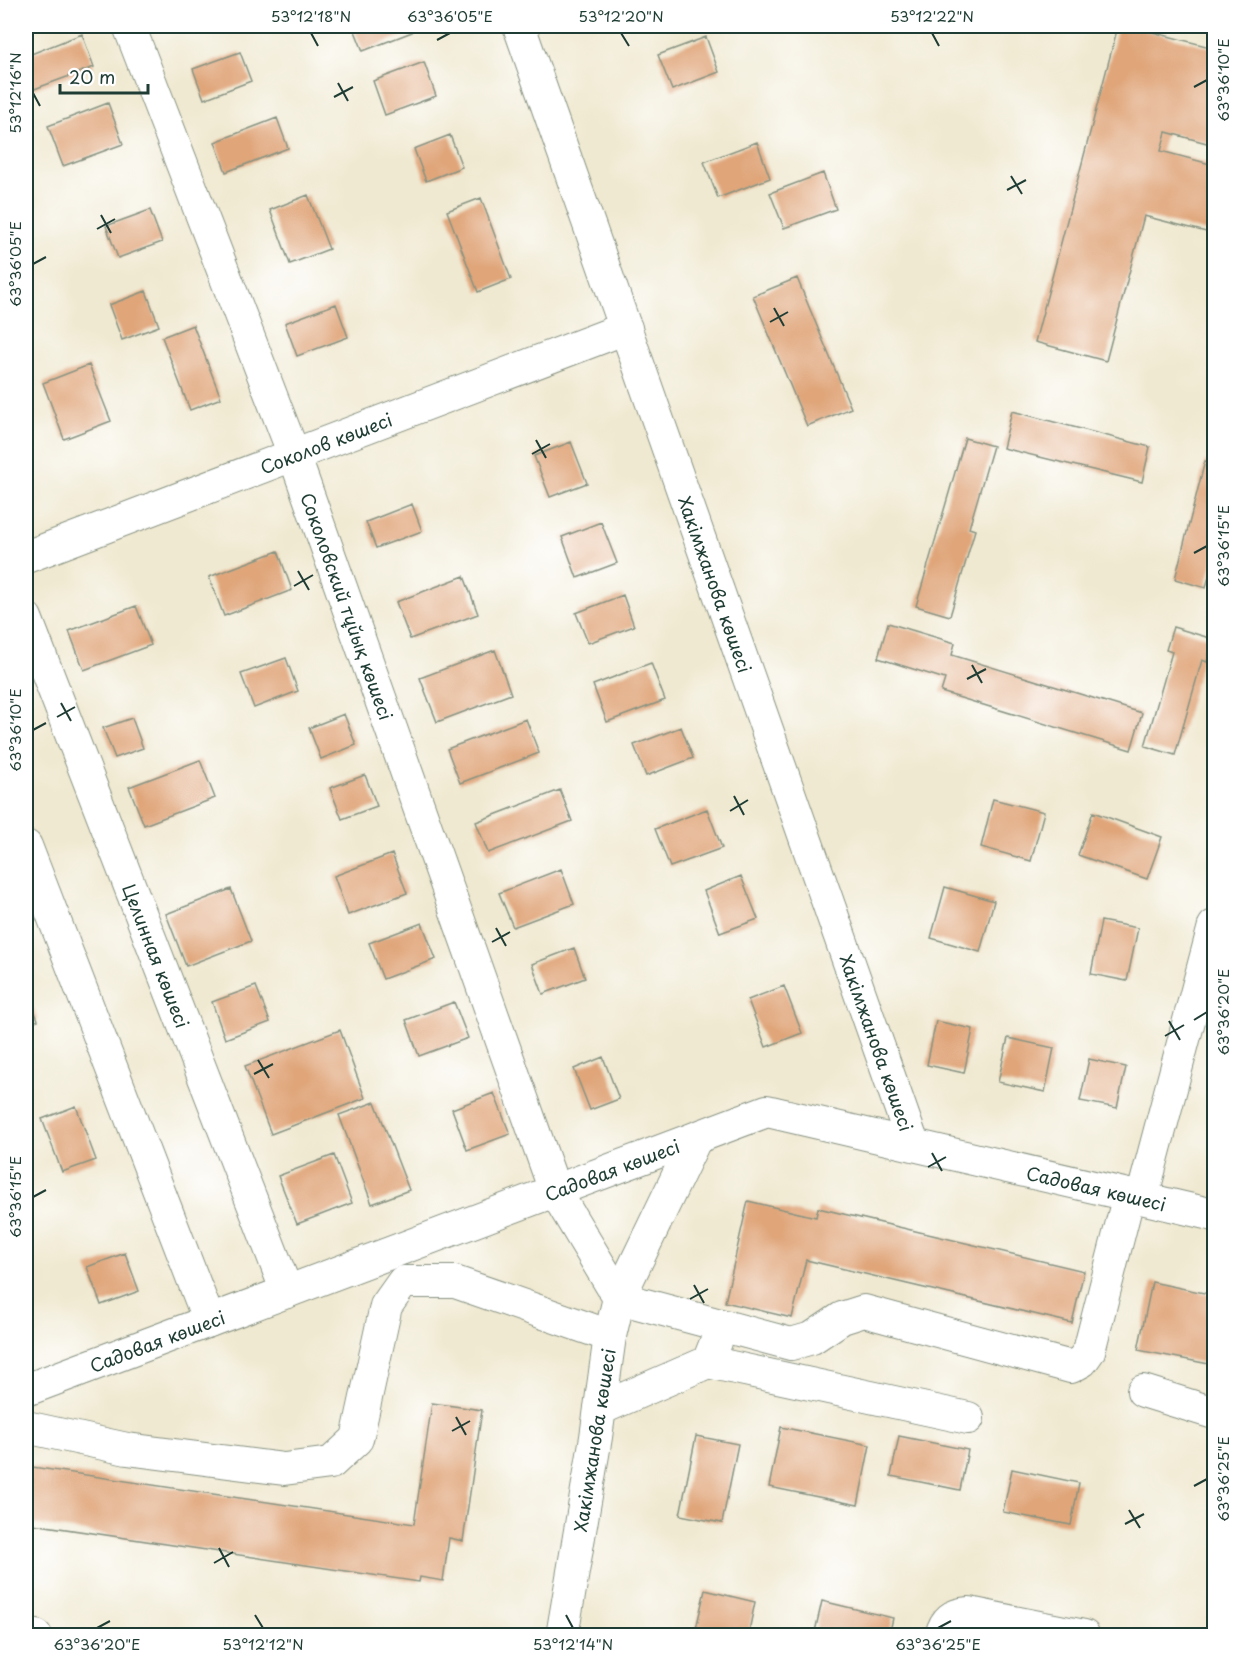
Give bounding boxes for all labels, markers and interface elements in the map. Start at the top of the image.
text: 53°12'18"N [271,4,351,27]
text: 63°36'05"E [407,4,493,27]
text: 53°12'20"N [578,4,664,27]
text: 53°12'22"N [890,4,974,27]
text: 63°36'10"E [1211,38,1234,122]
text: 53°12'16"N [3,52,26,134]
scale bar [60,57,148,95]
text: 20 m [69,63,115,90]
text: 63°36'05"E [3,221,26,307]
street label: Соколов көшесі [256,405,396,480]
street label: Соколовский тұйық көшесі [295,489,400,724]
street label: Хакімжанова көшесі [672,492,759,676]
text: 63°36'15"E [1211,505,1234,587]
text: 63°36'10"E [3,688,26,772]
street label: Целинная көшесі [117,880,197,1032]
street label: Хакімжанова көшесі [834,951,921,1135]
text: 63°36'20"E [1211,968,1234,1056]
street label: Садовая көшесі [540,1132,683,1207]
text: 63°36'15"E [3,1156,26,1238]
street label: Садовая көшесі [1024,1158,1169,1217]
street label: Садовая көшесі [85,1303,229,1378]
street label: Хакімжанова көшесі [566,1346,622,1534]
text: 63°36'25"E [1211,1436,1234,1522]
text: 63°36'20"E [53,1632,141,1655]
text: 53°12'12"N [222,1632,304,1655]
text: 53°12'14"N [533,1632,613,1655]
text: 63°36'25"E [895,1632,981,1655]

